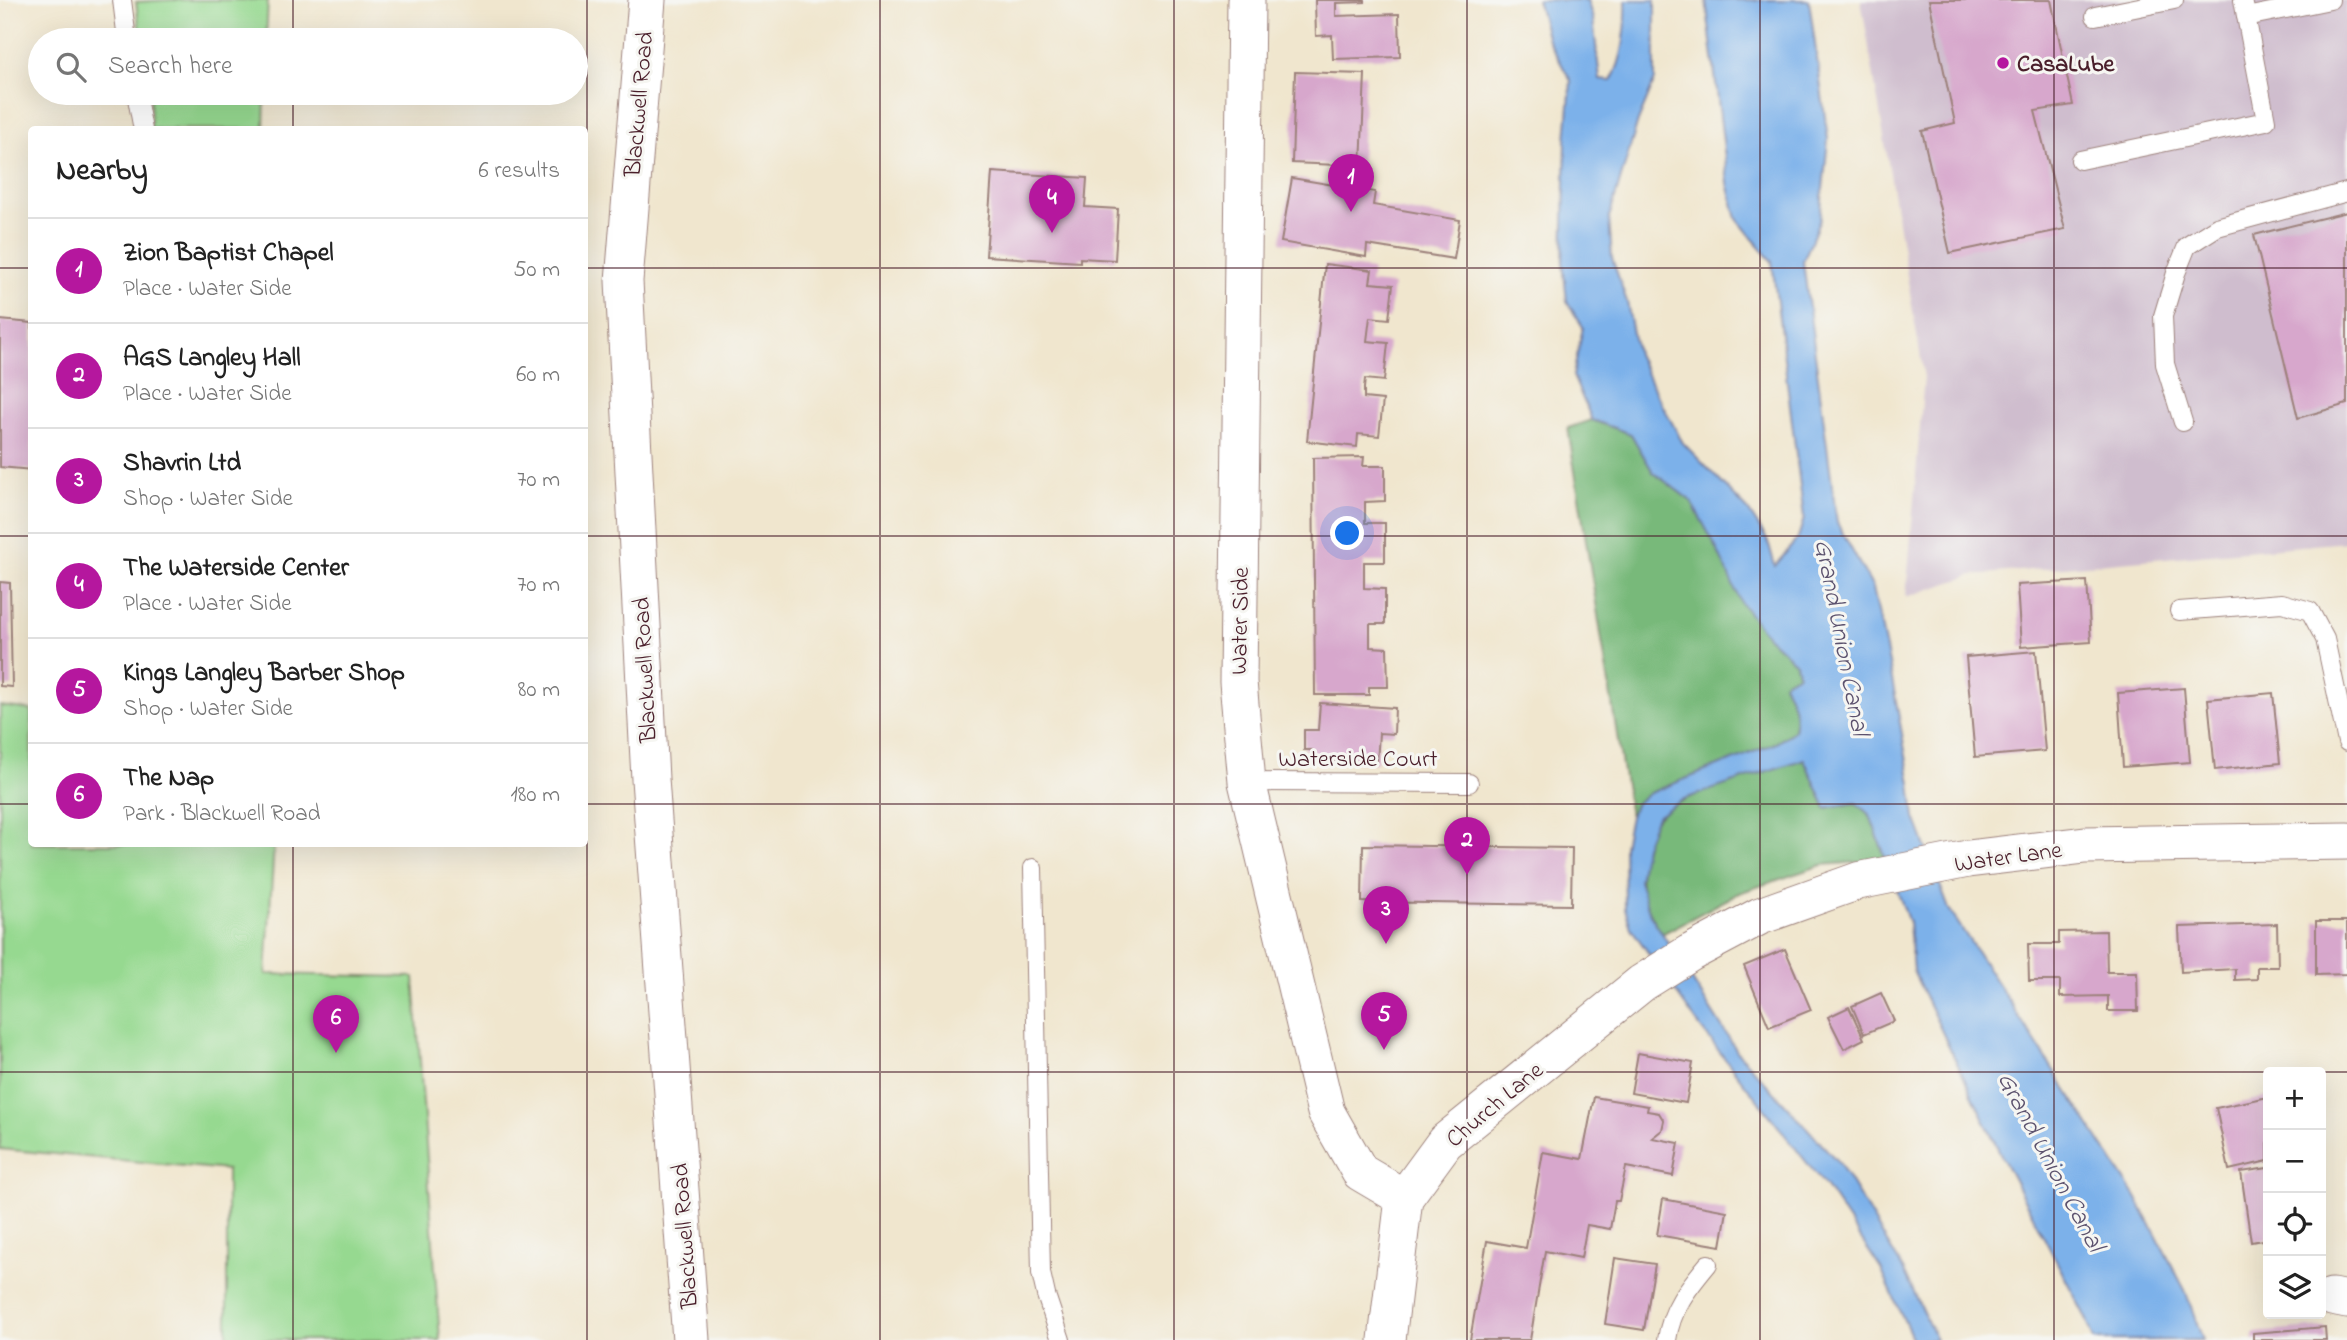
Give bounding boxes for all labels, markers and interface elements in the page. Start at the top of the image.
search box [28,28,588,105]
street label: Blackwell Road [617,30,664,179]
icon: search [52,48,90,86]
text: Search here [108,48,233,86]
place label: CasaLube [2017,48,2116,83]
marker: CasaLube [1995,55,2011,71]
text: Nearby [56,150,148,194]
pin: 1 [1328,154,1374,212]
text: 6 results [479,155,560,188]
pin: 4 [1029,175,1075,233]
text: Zion Baptist Chapel [123,235,334,273]
text: 1 [75,254,83,287]
text: 50 m [513,254,560,287]
text: Place · Water Side [123,273,291,306]
text: AGS Langley Hall [123,340,301,378]
text: 2 [73,359,85,392]
text: 60 m [516,359,560,392]
text: Place · Water Side [123,378,291,411]
text: Shavrin Ltd [123,445,241,483]
text: 3 [74,464,84,497]
text: 70 m [517,464,560,497]
text: Shop · Water Side [123,483,293,516]
your location [1330,516,1364,550]
water label: Grand Union Canal [1802,536,1878,741]
text: The Waterside Center [123,550,349,588]
street label: Water Side [1223,567,1260,675]
text: 4 [74,569,84,602]
text: 70 m [517,569,560,602]
text: Place · Water Side [123,588,291,621]
street label: Blackwell Road [625,596,668,745]
text: Kings Langley Barber Shop [123,655,405,693]
text: 5 [72,674,86,707]
text: 80 m [518,674,560,707]
text: Shop · Water Side [123,693,293,726]
street label: Waterside Court [1278,743,1438,778]
text: The Nap [123,760,214,798]
text: 6 [74,779,84,812]
text: 180 m [511,779,560,812]
text: Park · Blackwell Road [123,798,321,831]
pin: 2 [1444,817,1490,875]
street label: Water Lane [1952,834,2065,883]
pin: 3 [1363,886,1409,944]
pin: 5 [1361,992,1407,1050]
pin: 6 [313,995,359,1053]
street label: Church Lane [1439,1054,1552,1157]
water label: Grand Union Canal [1986,1066,2114,1261]
map controls [2263,1067,2326,1319]
button: + [2263,1067,2326,1130]
button: − [2263,1130,2326,1193]
street label: Blackwell Road [664,1161,709,1311]
button: locate [2263,1193,2326,1256]
button: layers [2263,1256,2326,1319]

